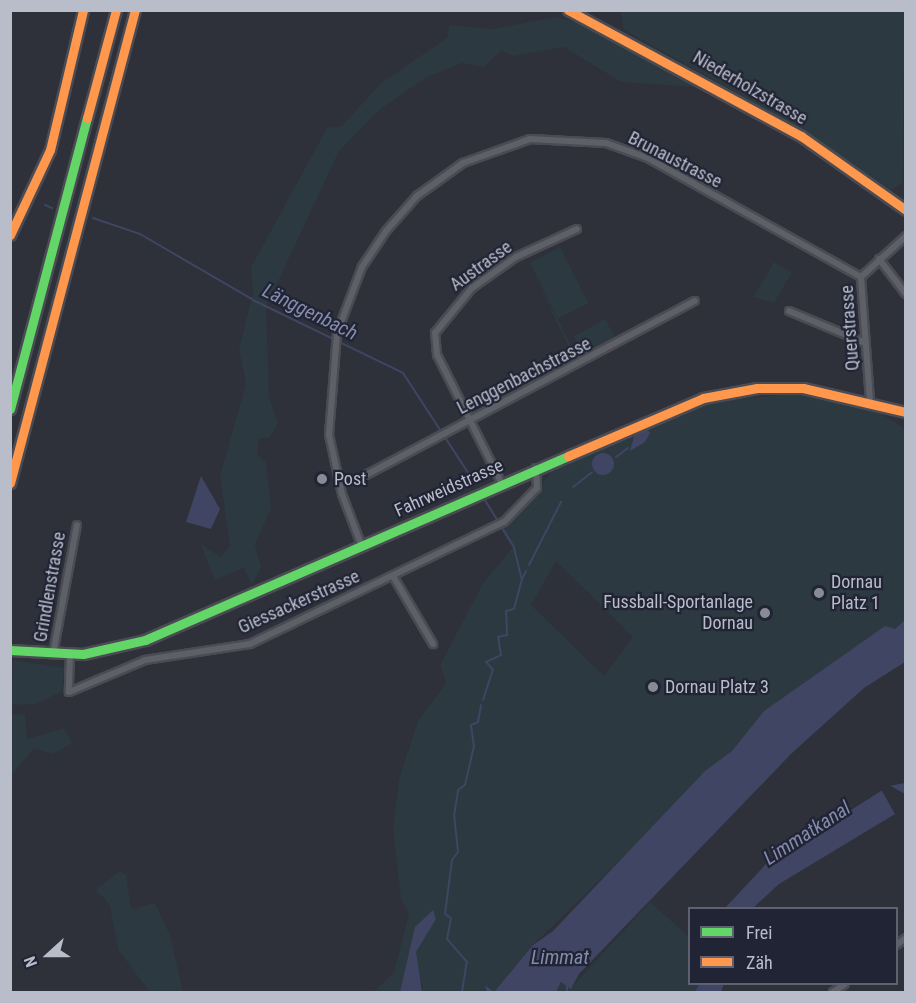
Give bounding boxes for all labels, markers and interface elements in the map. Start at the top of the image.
street label: Niederholzstrasse [689,47,811,129]
street label: Brunaustrasse [625,127,725,193]
street label: Austrasse [446,236,516,296]
water label: Länggenbach [259,279,361,345]
street label: Querstrasse [836,285,864,371]
street label: Lenggenbachstrasse [453,333,595,419]
street label: Fahrweidstrasse [391,454,507,522]
place label: Post [334,468,366,490]
marker: Post [315,472,329,486]
street label: Grindlenstrasse [30,530,70,644]
street label: Giessackerstrasse [235,566,363,638]
place label: Dornau Platz 1 [831,572,882,614]
marker: Dornau Platz 1 [812,586,826,600]
place label: Fussball-Sportanlage Dornau [603,592,753,634]
marker: Fussball-Sportanlage Dornau [758,606,772,620]
place label: Dornau Platz 3 [665,676,769,698]
marker: Dornau Platz 3 [646,680,660,694]
water label: Limmatkanal [759,796,855,870]
legend [688,907,898,985]
text: Frei [746,922,772,943]
north arrow [18,925,78,985]
water label: Limmat [531,945,589,969]
text: Zäh [746,952,773,973]
text: N [20,954,41,970]

